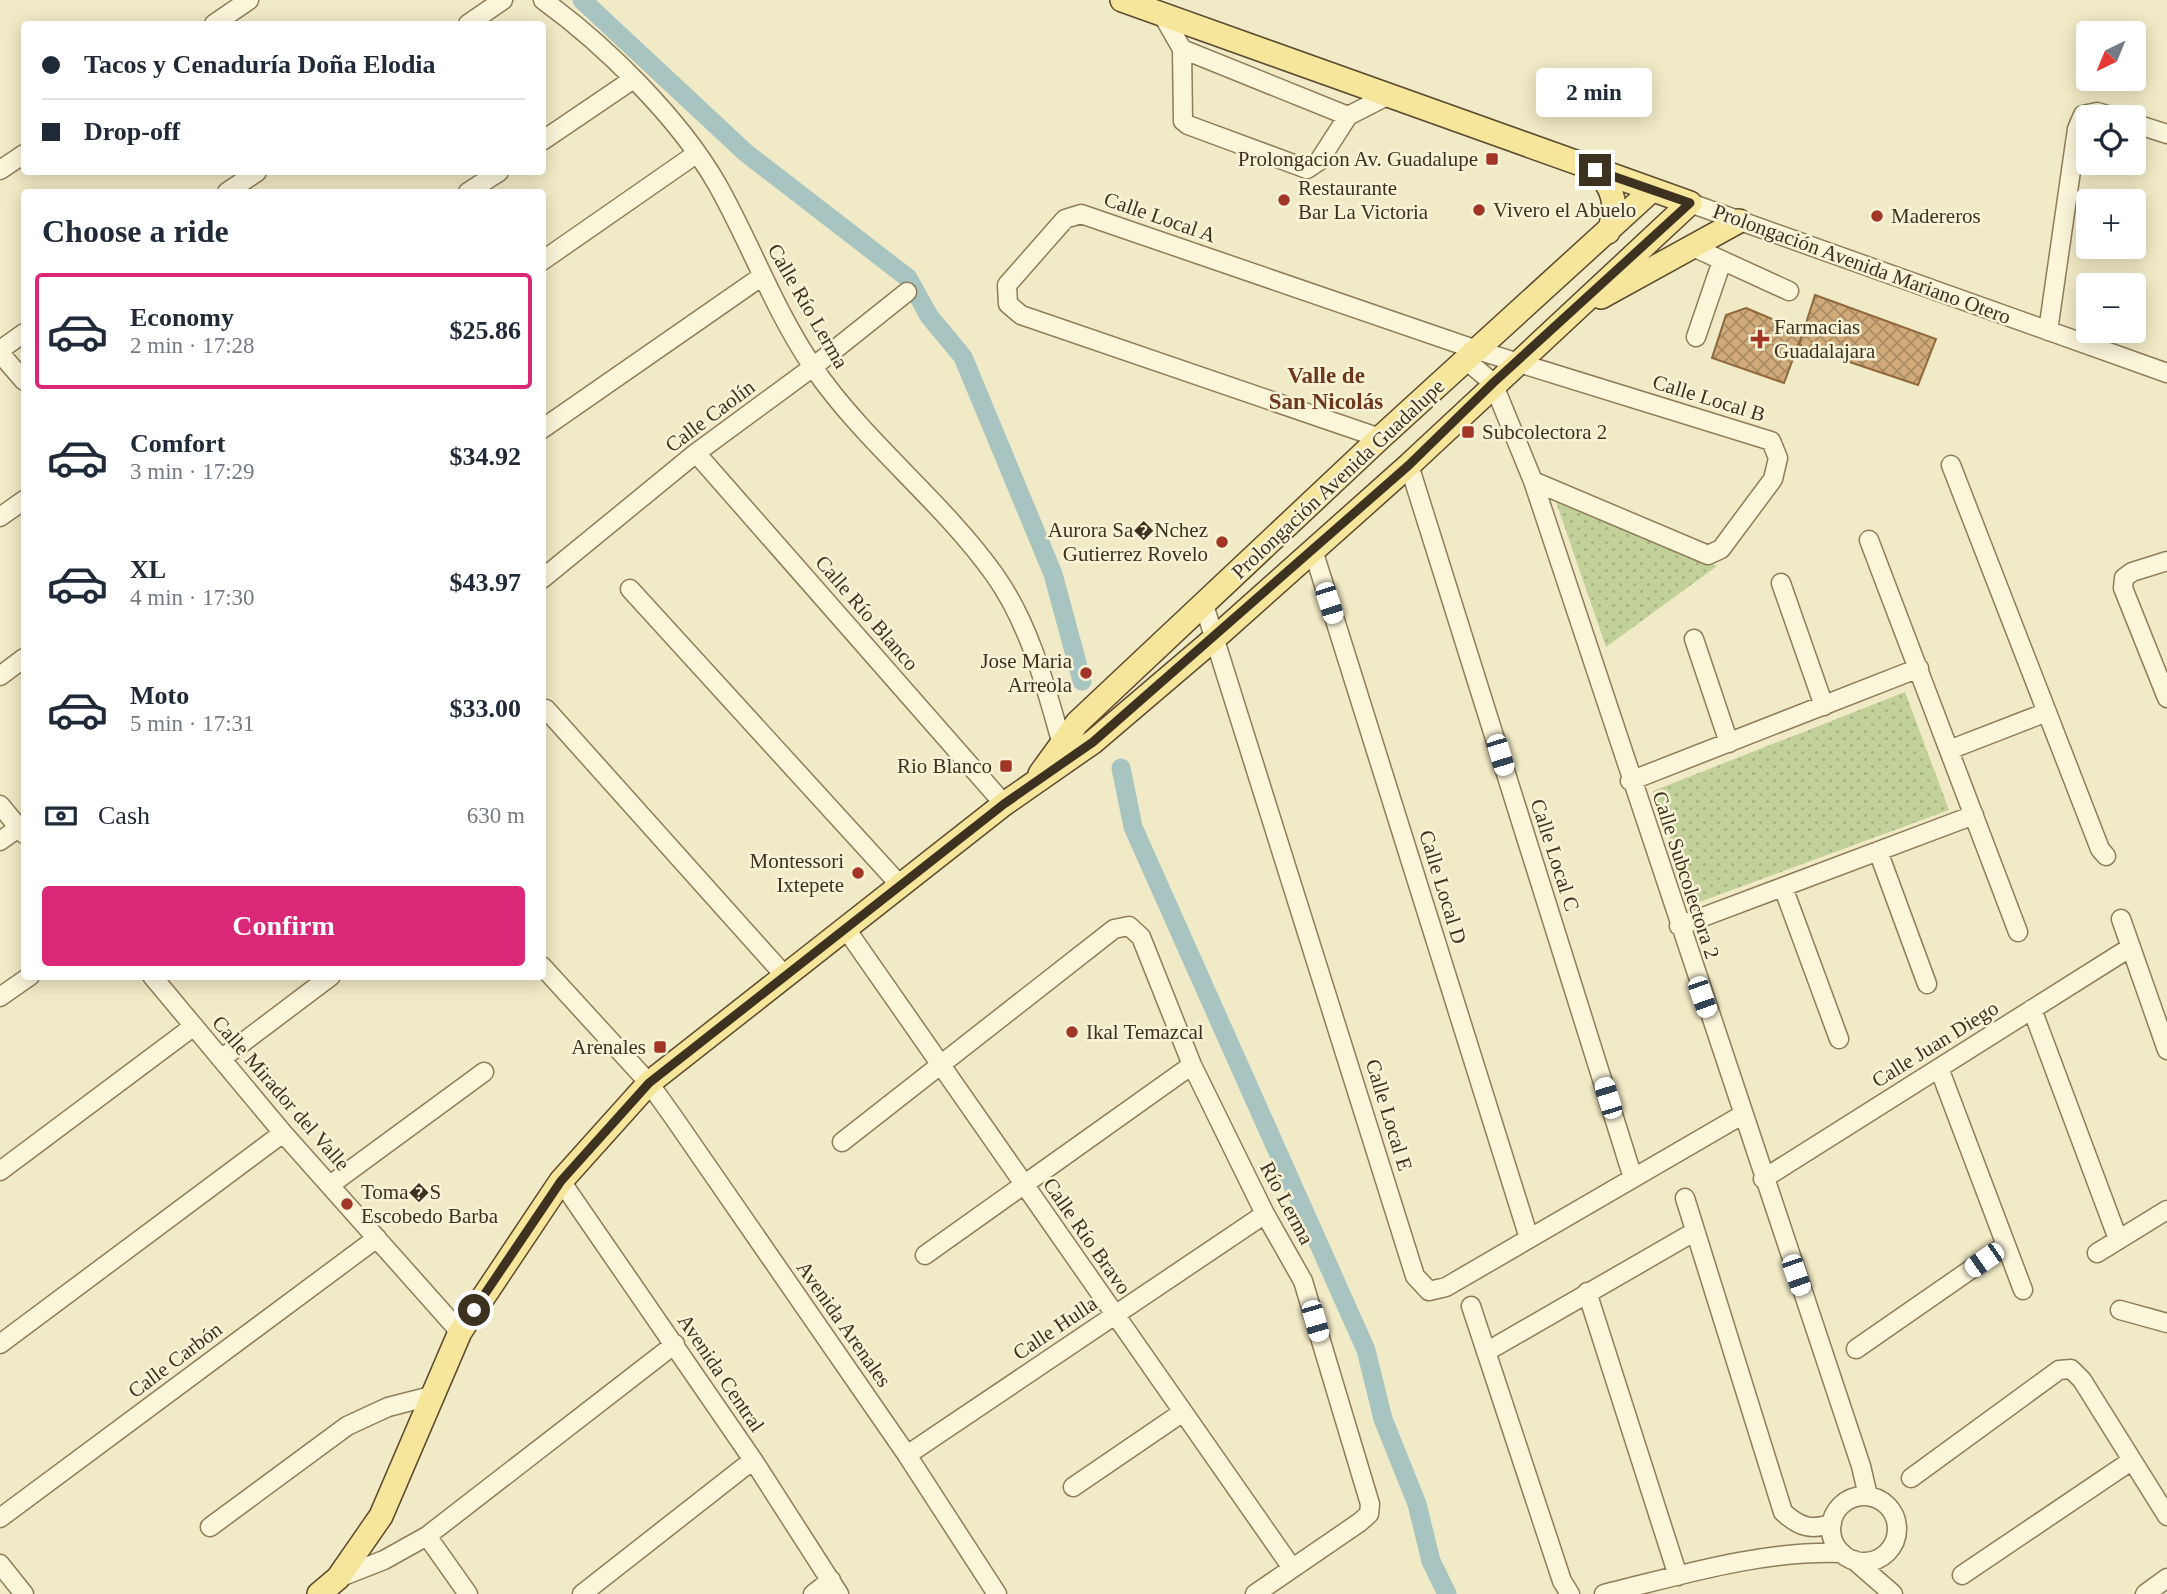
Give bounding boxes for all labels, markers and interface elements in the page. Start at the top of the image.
north arrow [2076,21,2146,91]
map controls [2076,21,2146,343]
text: Tacos y Cenaduría Doña Elodia [84,50,436,79]
callout: 2 min [1537,68,1653,118]
text: 2 min [1566,80,1622,105]
button: locate [2076,105,2146,175]
text: Drop-off [84,117,180,146]
place label: Prolongacion Av. Guadalupe [1238,147,1478,171]
marker: Prolongacion Av. Guadalupe [1484,151,1500,167]
route end [1579,154,1611,186]
place label: Restaurante Bar La Victoria [1298,176,1429,224]
street label: Calle Local A [1101,187,1220,248]
button: + [2076,189,2146,259]
marker: Restaurante Bar La Victoria [1276,192,1292,208]
place label: Vivero el Abuelo [1493,198,1636,222]
street label: Prolongación Avenida Mariano Otero [1710,199,2014,329]
marker: Vivero el Abuelo [1471,202,1487,218]
place label: Madereros [1891,204,1981,228]
marker: Madereros [1869,208,1885,224]
text: Choose a ride [42,213,229,249]
street label: Calle Río Lerma [763,239,854,373]
button: − [2076,273,2146,343]
icon: car [46,300,109,363]
text: Economy [130,303,234,332]
place label: Farmacias Guadalajara [1774,315,1876,363]
text: $25.86 [450,316,521,345]
marker: Farmacias Guadalajara [1752,331,1768,347]
text: 2 min · 17:28 [130,333,255,358]
district label: Valle de San Nicolás [1269,363,1383,414]
street label: Calle Local B [1650,369,1768,427]
street label: Calle Caolín [661,374,760,457]
street label: Prolongación Avenida Guadalupe [1227,374,1449,584]
place label: Subcolectora 2 [1482,420,1607,444]
marker: Subcolectora 2 [1460,424,1476,440]
icon: car [46,426,109,489]
text: Comfort [130,429,225,458]
text: $34.92 [450,442,521,471]
text: 3 min · 17:29 [130,459,255,484]
place label: Aurora Sa�Nchez Gutierrez Rovelo [1048,518,1208,566]
marker: Aurora Sa�Nchez Gutierrez Rovelo [1214,534,1230,550]
street label: Calle Río Blanco [810,551,924,675]
icon: car [46,552,109,615]
text: XL [130,555,166,584]
text: $43.97 [450,568,521,597]
car [1313,580,1346,626]
text: 4 min · 17:30 [130,585,255,610]
place label: Jose Maria Arreola [980,649,1073,697]
marker: Jose Maria Arreola [1078,665,1094,681]
icon: car [46,678,109,741]
text: Moto [130,681,189,710]
text: $33.00 [450,694,521,723]
text: 5 min · 17:31 [130,711,255,736]
car [1484,732,1517,778]
place label: Rio Blanco [897,754,992,778]
marker: Rio Blanco [998,758,1014,774]
street label: Calle Subcolectora 2 [1648,788,1724,962]
street label: Calle Local C [1526,796,1584,914]
icon: cash [42,797,80,835]
text: Cash [98,801,150,830]
text: 630 m [467,803,525,828]
street label: Calle Local D [1414,827,1472,947]
place label: Montessori Ixtepete [750,849,844,897]
marker: Montessori Ixtepete [850,865,866,881]
button: Confirm [42,886,525,966]
car [1686,974,1719,1020]
street label: Calle Juan Diego [1867,995,2003,1093]
street label: Calle Mirador del Valle [207,1011,355,1175]
place label: Ikal Temazcal [1086,1020,1204,1044]
marker: Ikal Temazcal [1064,1024,1080,1040]
place label: Arenales [571,1035,646,1059]
marker: Arenales [652,1039,668,1055]
street label: Calle Local E [1361,1056,1417,1174]
car [1592,1075,1625,1121]
street label: Río Lerma [1255,1157,1319,1249]
street label: Calle Río Bravo [1038,1173,1136,1299]
place label: Toma�S Escobedo Barba [361,1180,499,1228]
marker: Toma�S Escobedo Barba [339,1196,355,1212]
car [1961,1239,2008,1281]
car [1780,1252,1813,1298]
street label: Avenida Arenales [792,1256,896,1392]
street label: Calle Hulla [1008,1291,1102,1365]
route start [458,1294,490,1326]
car [1300,1298,1331,1344]
street label: Avenida Central [673,1310,769,1436]
street label: Calle Carbón [123,1317,227,1403]

